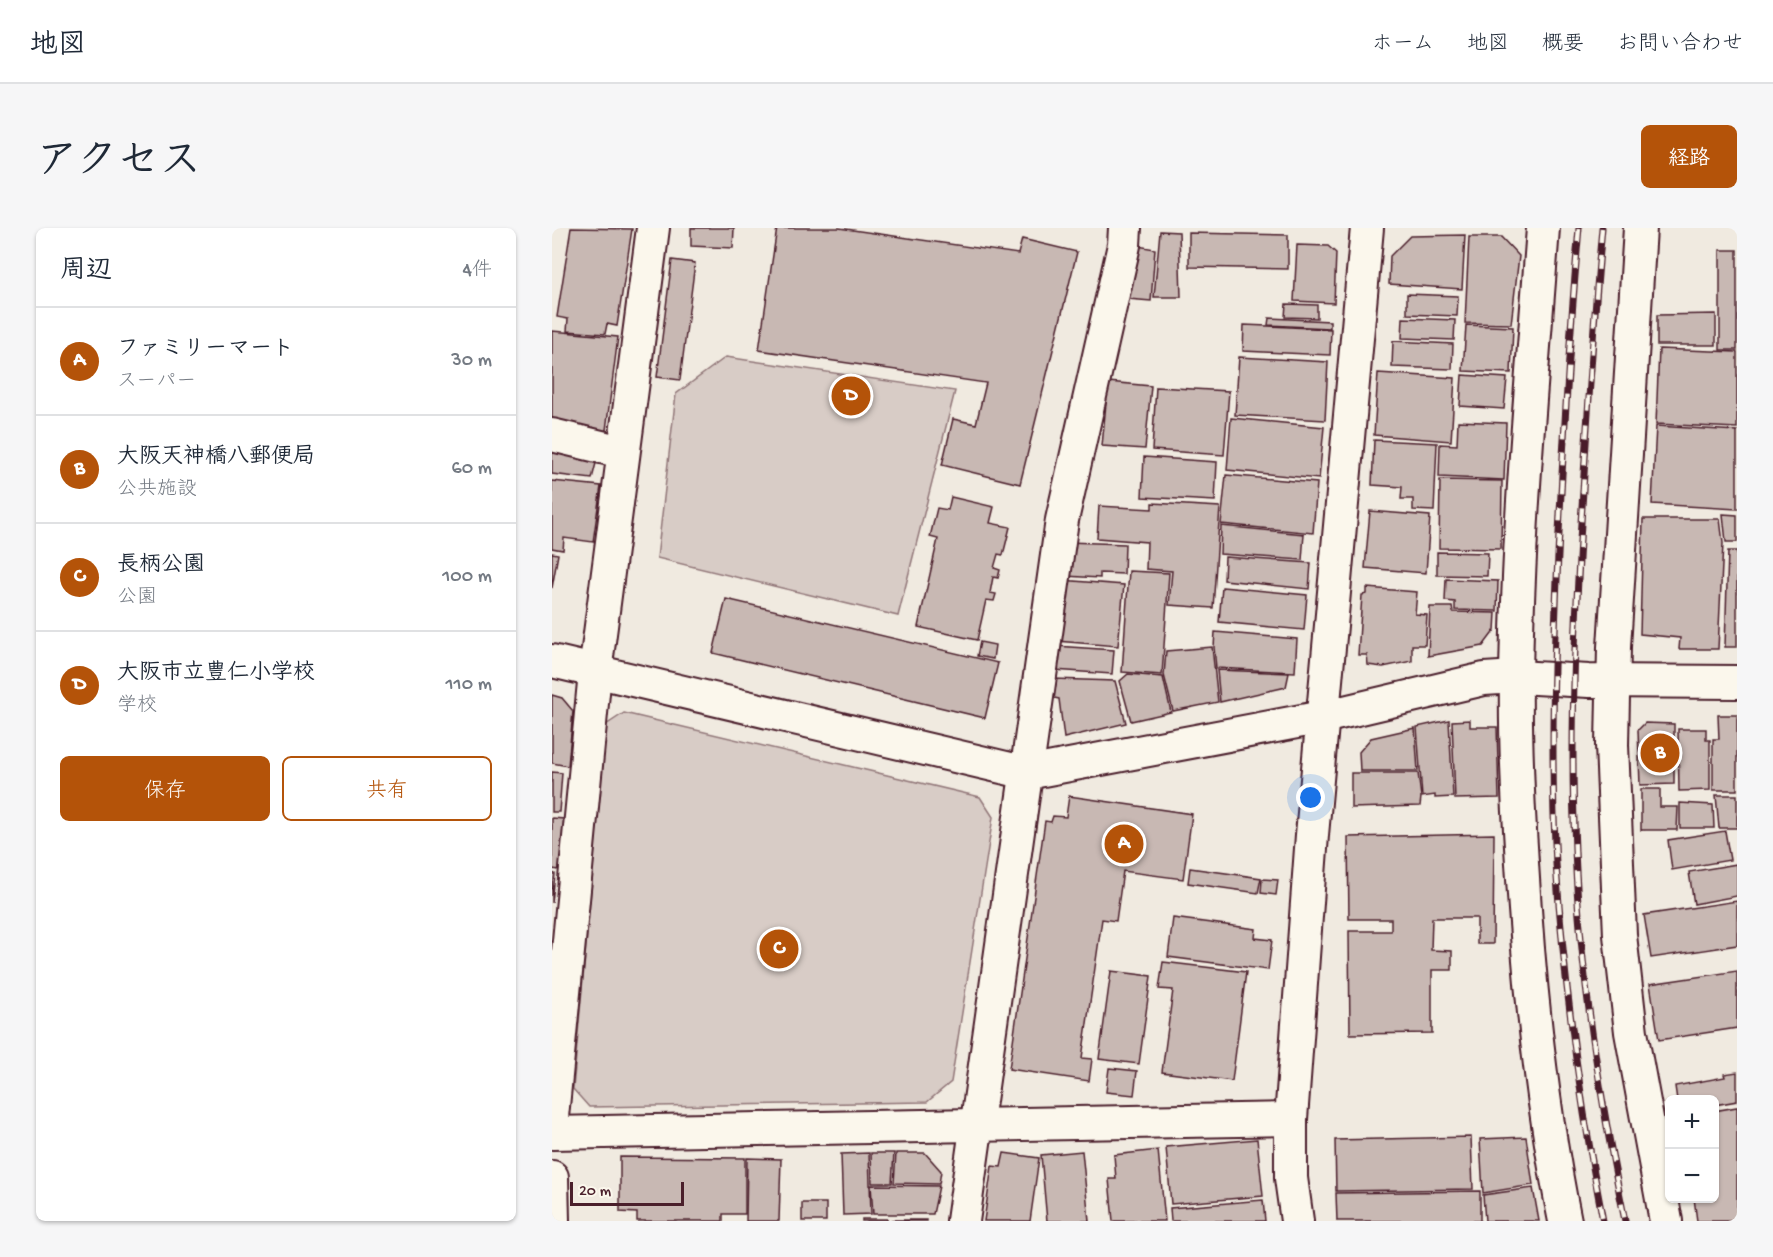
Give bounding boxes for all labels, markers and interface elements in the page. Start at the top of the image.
text: 地図 [30,30,86,63]
text: ホーム [1372,33,1434,58]
text: 地図 [1467,33,1509,58]
text: 概要 [1542,33,1584,58]
text: お問い合わせ [1617,33,1743,58]
button: 経路 [1641,125,1737,188]
text: アクセス [36,140,201,189]
text: 周辺 [60,257,112,288]
text: 4件 [463,260,492,283]
text: ファミリーマート [117,337,294,363]
text: A [74,350,85,373]
text: 30 m [451,350,492,373]
text: スーパー [117,371,196,394]
pin: D [832,374,870,418]
text: 大阪天神橋八郵便局 [117,445,315,471]
text: B [74,458,85,481]
text: 60 m [452,458,492,481]
text: 公共施設 [117,479,197,502]
text: 長柄公園 [117,553,205,579]
text: C [74,566,85,589]
text: 100 m [442,566,492,589]
text: 公園 [117,587,157,610]
text: 大阪市立豊仁小学校 [117,661,315,687]
text: D [73,674,86,697]
text: 110 m [446,674,492,697]
text: 学校 [117,695,157,718]
pin: B [1640,730,1680,776]
button: 保存 [60,756,270,821]
button: 共有 [282,756,492,821]
your location [1296,783,1325,812]
pin: A [1104,822,1144,866]
pin: C [760,926,798,972]
map controls [1665,1095,1719,1203]
button: + [1665,1095,1719,1149]
button: − [1665,1149,1719,1203]
scale bar [570,1179,684,1206]
text: 20 m [579,1183,611,1202]

